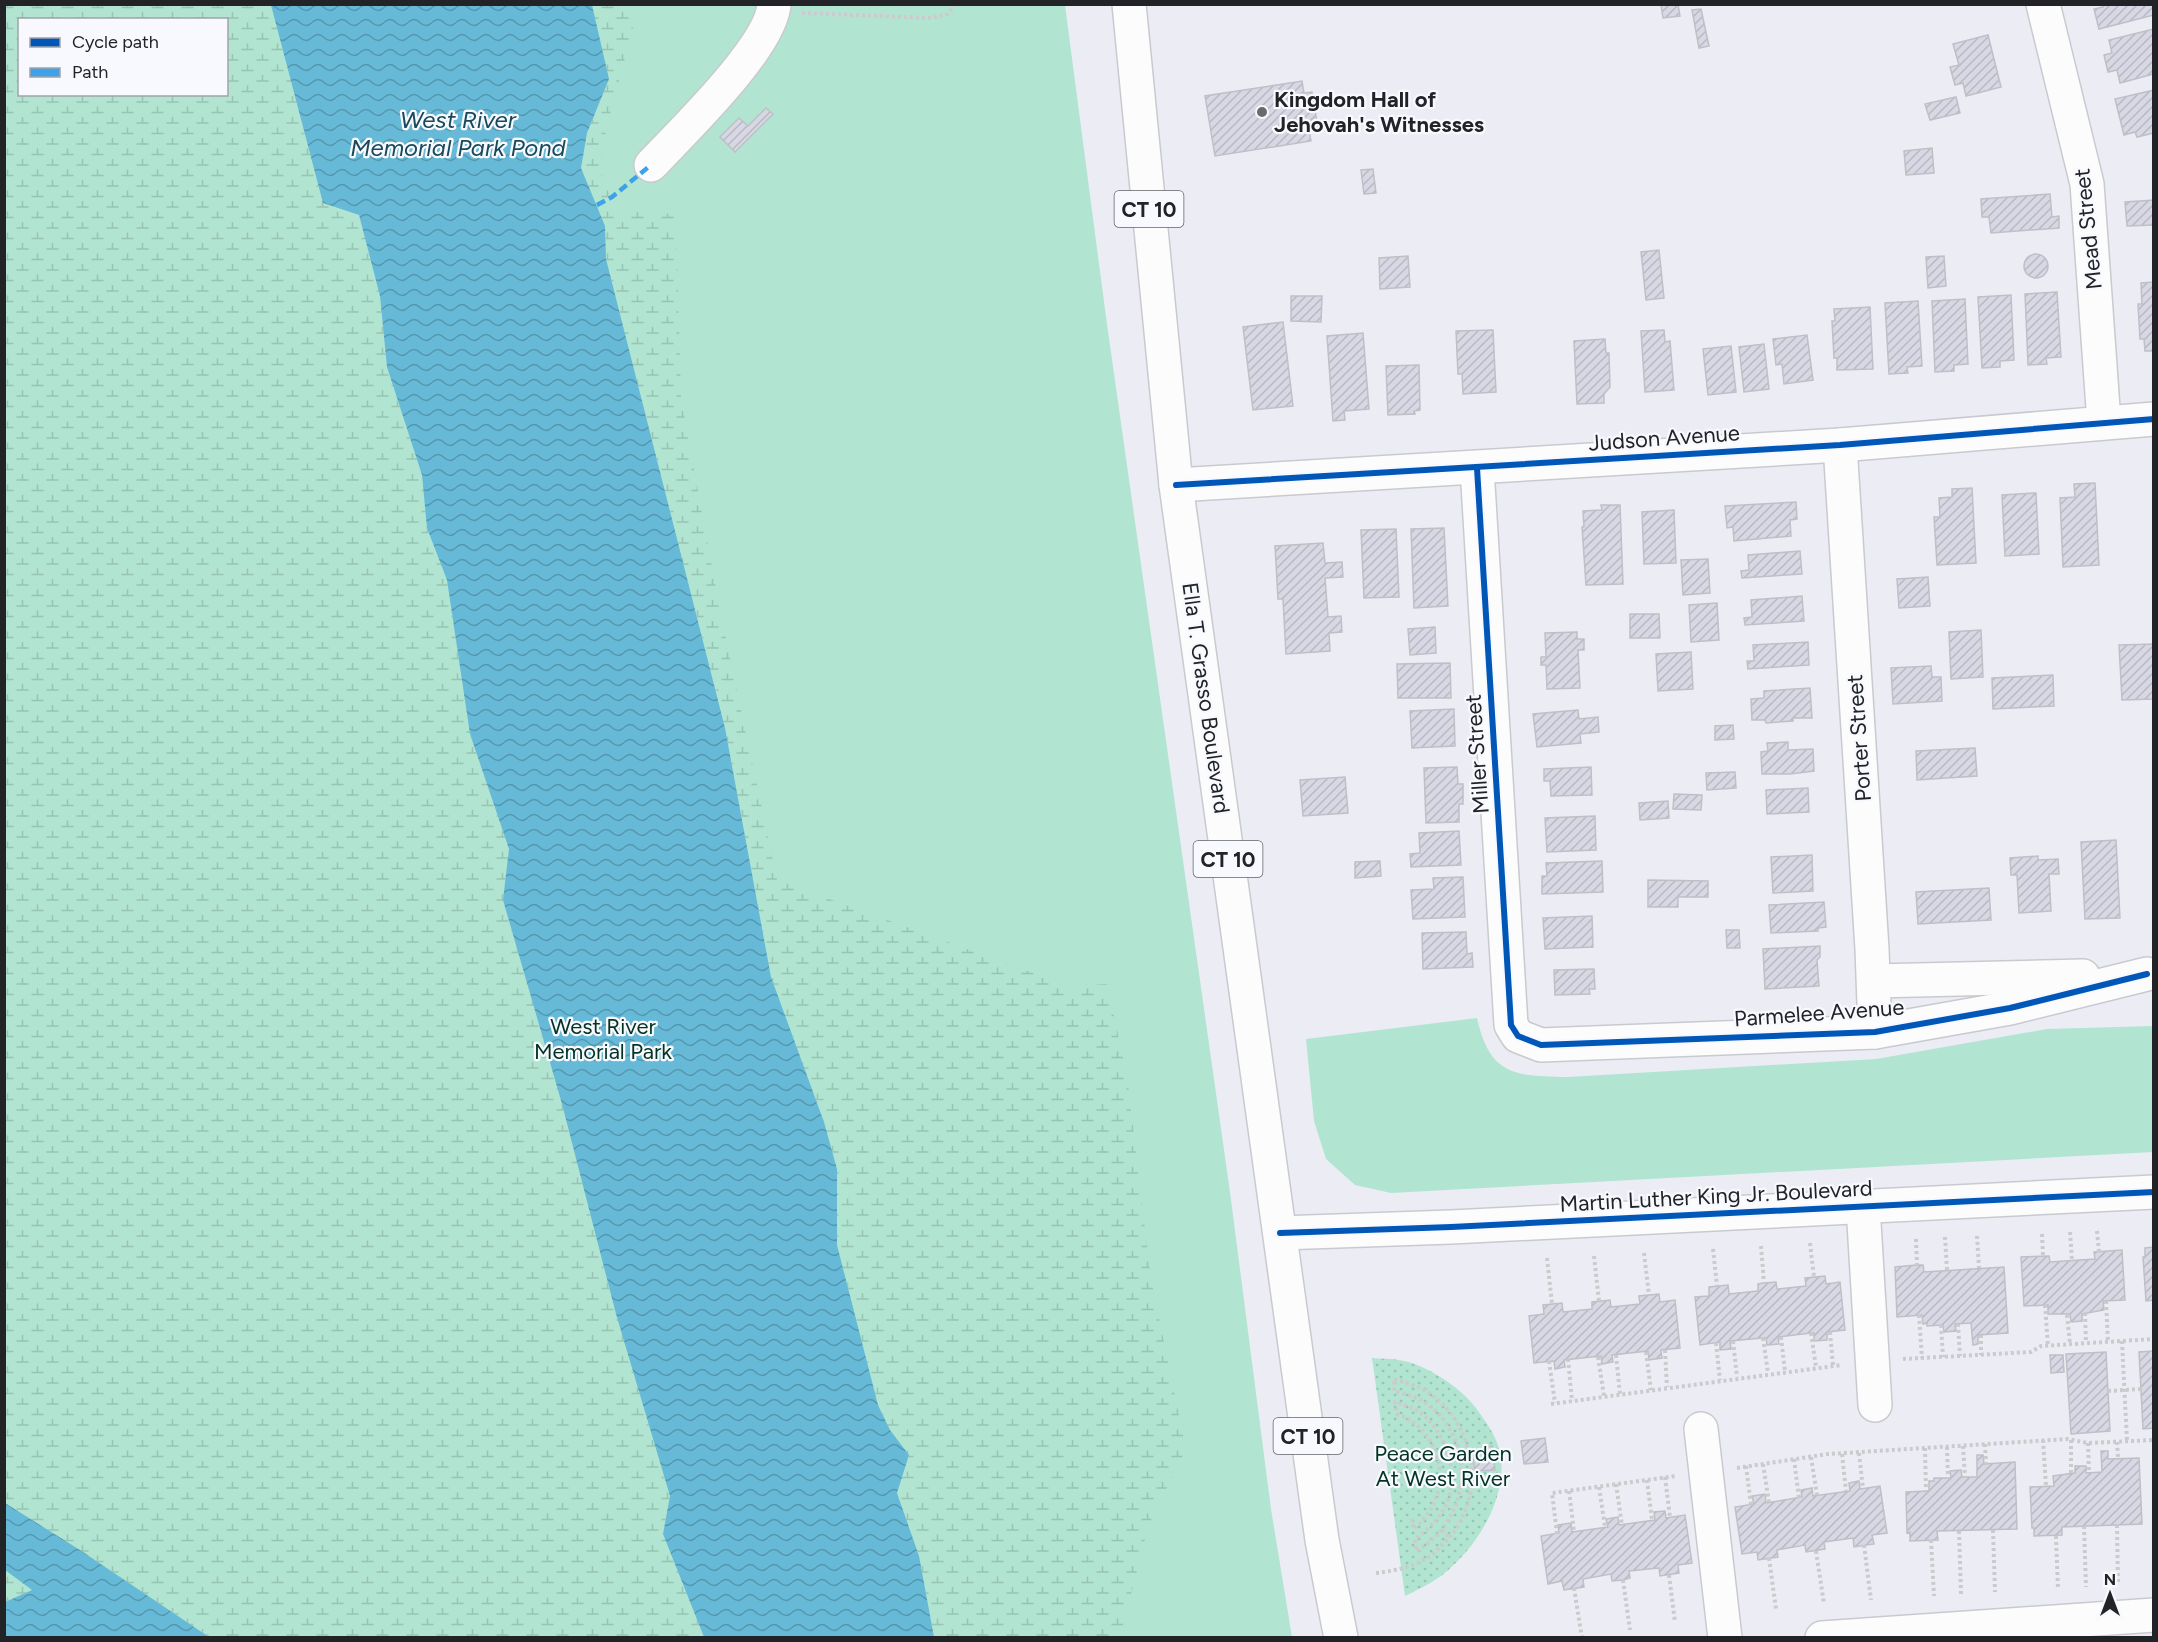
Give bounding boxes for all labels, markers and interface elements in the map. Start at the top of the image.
legend [18,18,228,96]
text: Cycle path [72,31,159,53]
text: Path [72,61,108,83]
place label: Kingdom Hall of Jehovah's Witnesses [1274,86,1484,138]
water label: West River Memorial Park Pond [350,105,567,162]
marker: Kingdom Hall of Jehovah's Witnesses [1255,105,1269,119]
street label: Mead Street [2068,167,2108,291]
road number: CT 10 [1114,191,1184,227]
street label: Judson Avenue [1587,419,1741,457]
street label: Ella T. Grasso Boulevard [1176,581,1236,815]
street label: Porter Street [1841,673,1877,803]
street label: Miller Street [1459,693,1495,815]
road number: CT 10 [1194,841,1262,877]
street label: Parmelee Avenue [1733,994,1905,1032]
park label: West River Memorial Park [534,1013,672,1065]
street label: Martin Luther King Jr. Boulevard [1559,1174,1873,1218]
road number: CT 10 [1274,1418,1342,1454]
park label: Peace Garden At West River [1374,1440,1512,1492]
north arrow [2080,1564,2140,1624]
text: N [2104,1570,2116,1589]

